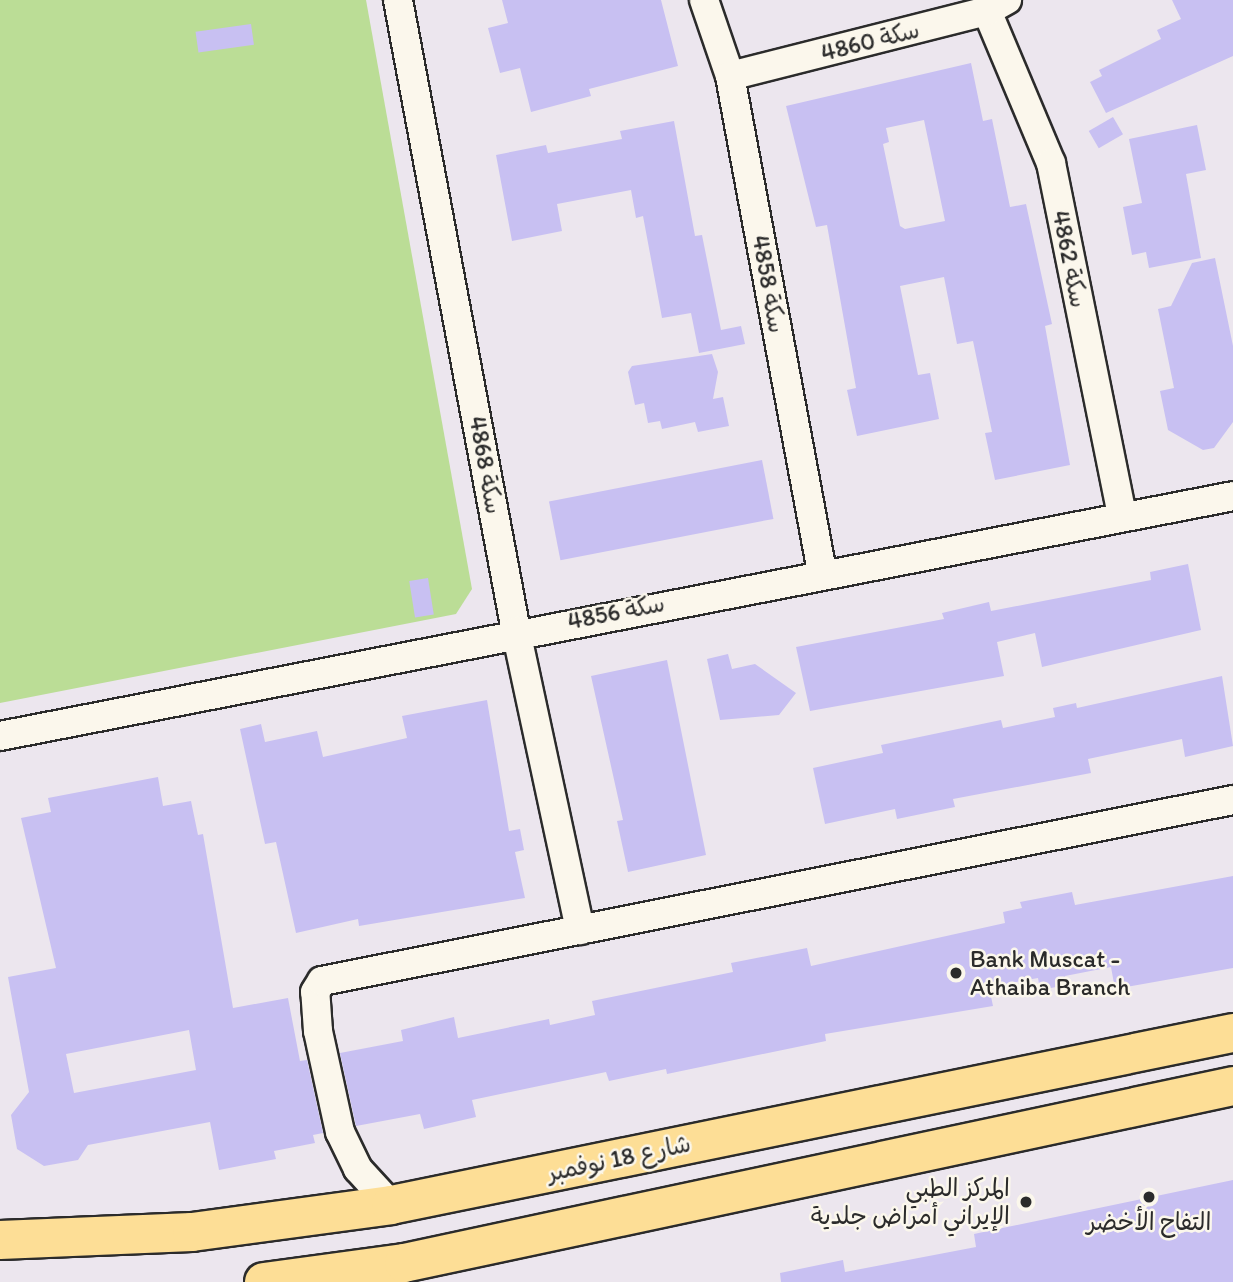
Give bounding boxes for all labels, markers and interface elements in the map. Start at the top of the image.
street label: سكة 4860 [818,15,922,67]
street label: سكة 4862 [1046,208,1094,310]
street label: سكة 4858 [746,233,792,335]
street label: سكة 4868 [463,414,509,516]
street label: سكة 4856 [565,588,667,636]
place label: Bank Muscat - Athaiba Branch [970,945,1130,1001]
marker: Bank Muscat - Athaiba Branch [948,965,964,981]
street label: شارع 18 نوفمبر [545,1129,693,1187]
place label: المركز الطبي الإيراني أمراض جلدية [811,1174,1010,1230]
marker: التفاح الأخضر [1141,1189,1157,1205]
marker: المركز الطبي الإيراني أمراض جلدية [1016,1192,1036,1212]
place label: التفاح الأخضر [1087,1208,1211,1236]

